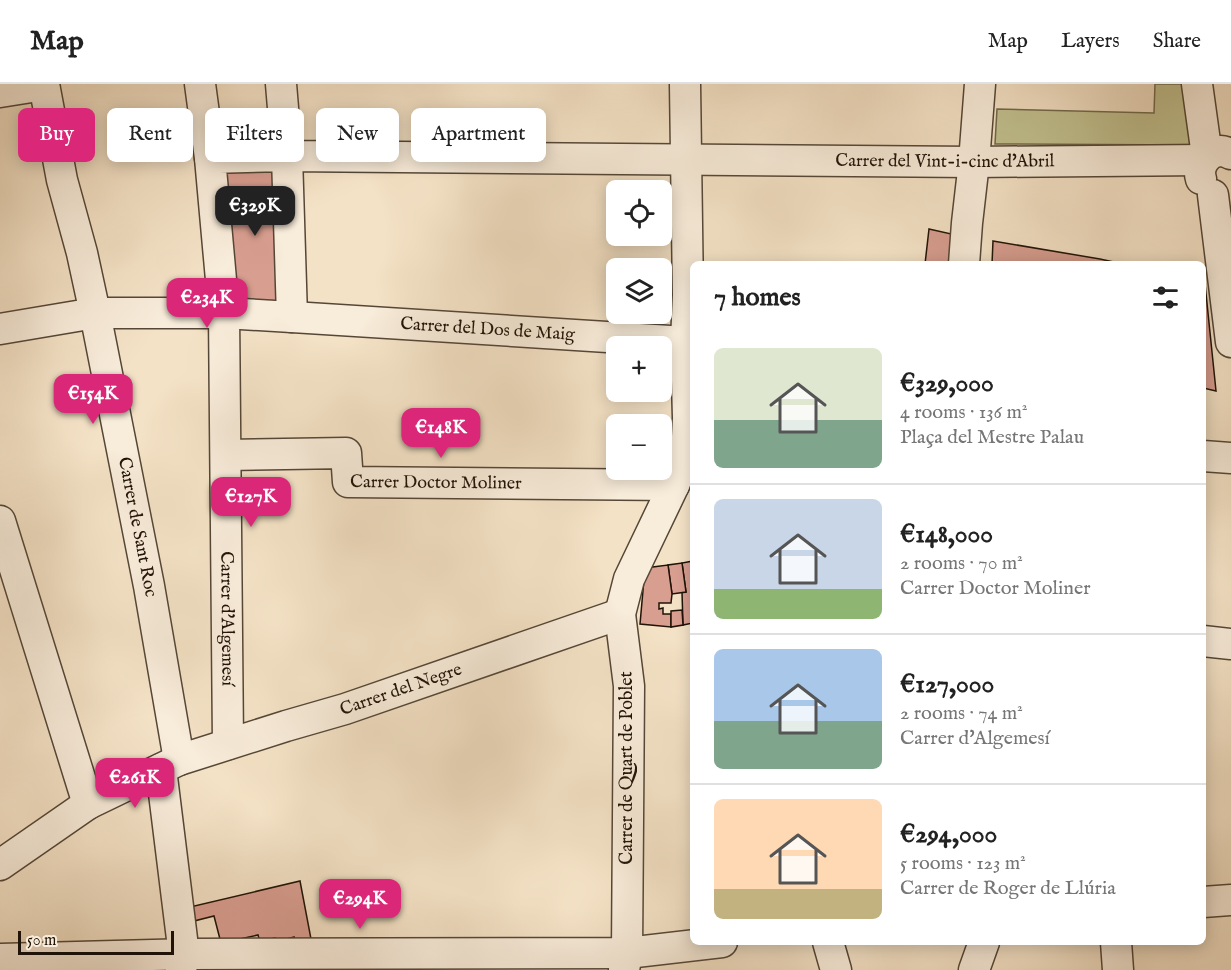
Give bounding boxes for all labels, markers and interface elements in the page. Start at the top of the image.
text: Map [30,24,84,59]
text: Map [988,28,1028,55]
text: Layers [1061,28,1120,55]
text: Share [1153,28,1201,55]
chip: Buy [18,108,95,162]
chip: Rent [107,108,193,162]
chip: Filters [205,108,304,162]
chip: New [316,108,399,162]
chip: Apartment [411,108,546,162]
street label: Carrer del Vint-i-cinc d'Abril [835,149,1055,174]
map controls [606,180,672,480]
button: locate [606,180,672,246]
pin: €329K [213,186,297,237]
text: €329K [229,193,281,218]
button: layers [606,258,672,324]
pin: €234K [165,278,249,329]
text: 7 homes [714,281,801,314]
icon: filters [1149,281,1182,314]
text: €234K [181,285,233,310]
street label: Carrer del Dos de Maig [400,312,576,346]
button: + [606,336,672,402]
text: €329,000 [900,367,994,400]
icon: home [762,372,834,444]
pin: €154K [51,374,135,425]
text: €154K [68,381,118,406]
text: 4 rooms · 136 m² [900,400,1027,425]
pin: €148K [399,408,483,459]
button: − [606,414,672,480]
text: €148K [415,415,467,440]
text: Plaça del Mestre Palau [900,425,1084,450]
street label: Carrer de Sant Roc [112,455,162,599]
street label: Carrer Doctor Moliner [350,471,522,495]
pin: €127K [209,477,293,528]
text: €127K [225,484,277,509]
text: €148,000 [900,518,993,551]
icon: home [762,523,834,595]
street label: Carrer d'Algemesí [215,551,239,687]
text: 2 rooms · 70 m² [900,551,1023,576]
text: Carrer Doctor Moliner [900,576,1090,601]
street label: Carrer del Negre [337,658,465,721]
text: €127,000 [900,668,994,701]
street label: Carrer de Quart de Poblet [616,671,639,865]
icon: home [762,673,834,745]
text: 2 rooms · 74 m² [900,701,1023,726]
text: Carrer d'Algemesí [900,726,1050,751]
pin: €261K [93,758,177,809]
text: €261K [109,765,161,790]
text: €294,000 [900,818,997,851]
icon: home [762,823,834,895]
text: 5 rooms · 123 m² [900,851,1026,876]
text: Carrer de Roger de Llúria [900,876,1116,901]
pin: €294K [318,879,402,930]
text: €294K [333,886,387,911]
scale bar [18,928,174,956]
text: 50 m [27,931,56,951]

